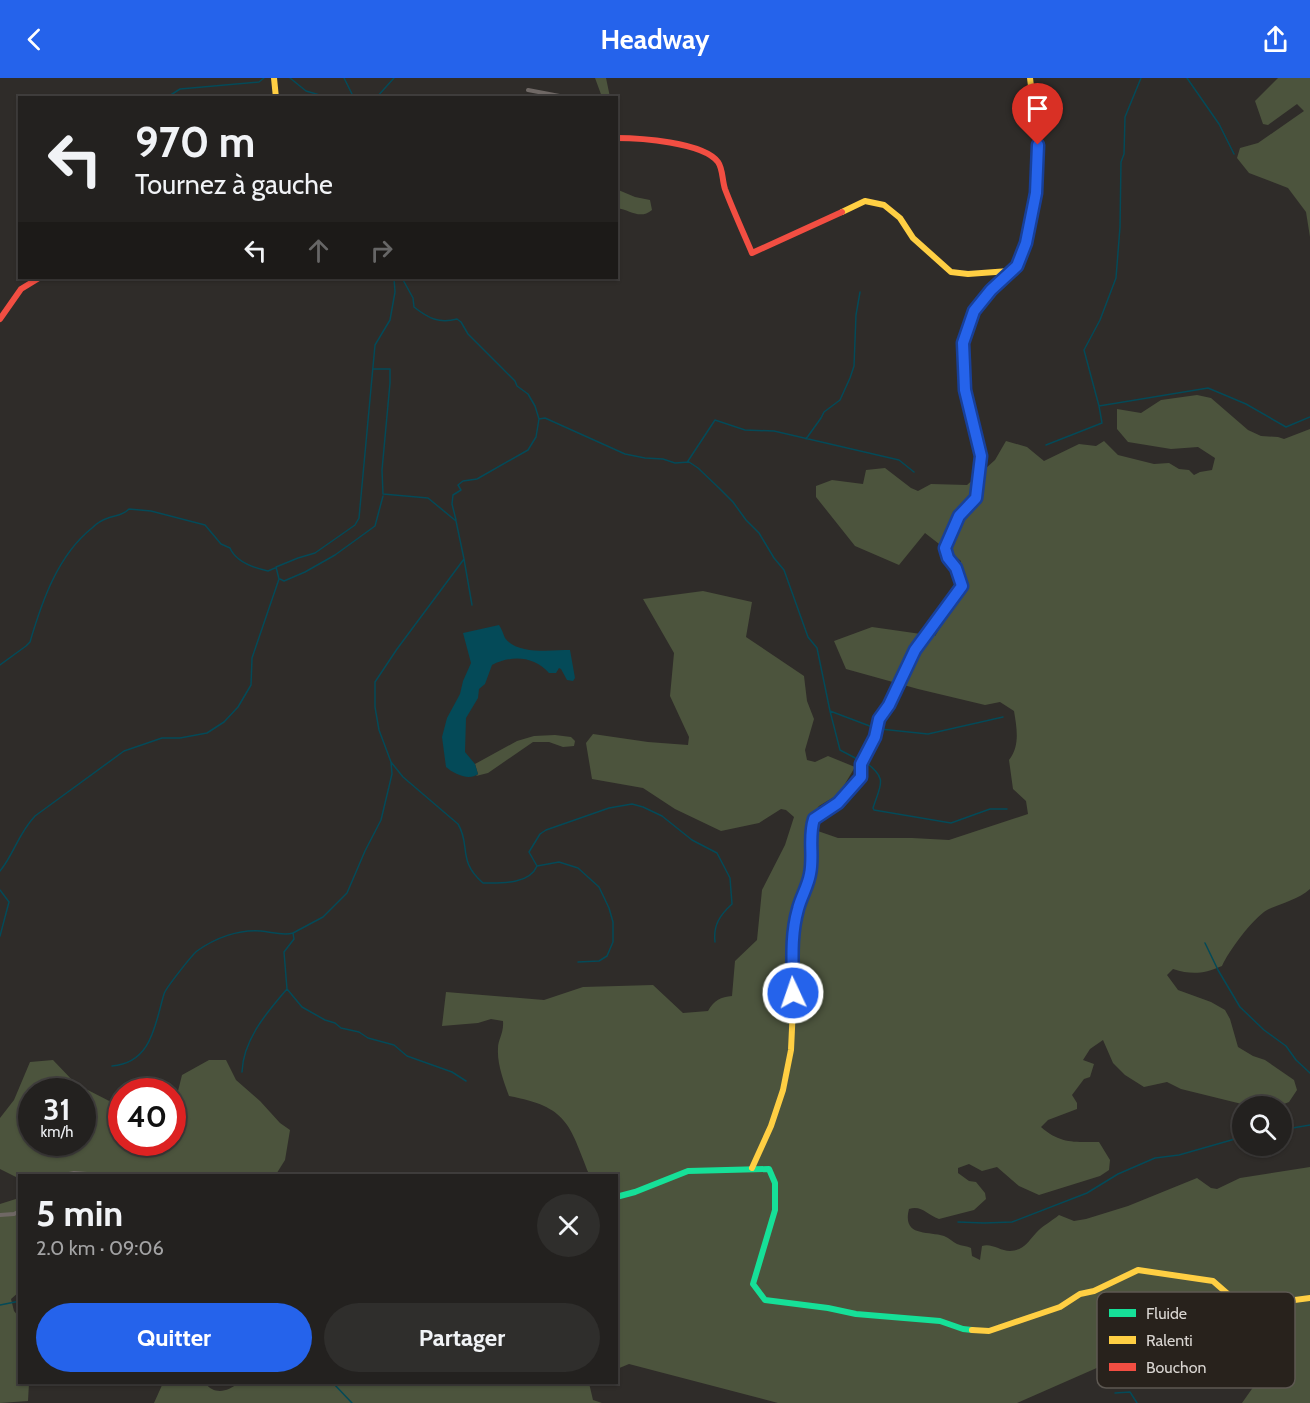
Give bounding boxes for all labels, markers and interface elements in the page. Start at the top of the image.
icon: back [18,23,51,56]
text: Headway [601,23,709,56]
icon: share [1259,23,1292,56]
pin [1012,83,1063,145]
icon: arrive [1021,92,1054,125]
text: 970 m [135,116,255,168]
icon: left [36,120,114,198]
text: Tournez à gauche [135,168,333,201]
icon: left [239,234,272,267]
icon: ahead [302,234,335,267]
icon: right [365,234,398,267]
position arrow [761,961,825,1025]
speed limit sign: 40 [108,1078,186,1156]
text: 31 [43,1091,71,1128]
map controls [1232,1096,1292,1156]
button: search [1232,1096,1292,1156]
text: km/h [41,1123,73,1141]
text: 5 min [36,1191,123,1235]
button: close [537,1194,600,1257]
text: 2.0 km · 09:06 [36,1236,164,1260]
legend [1097,1292,1295,1388]
button: Quitter [36,1303,312,1372]
button: Partager [324,1303,600,1372]
text: Fluide [1146,1304,1187,1323]
text: Ralenti [1146,1331,1193,1350]
text: Bouchon [1146,1358,1206,1377]

